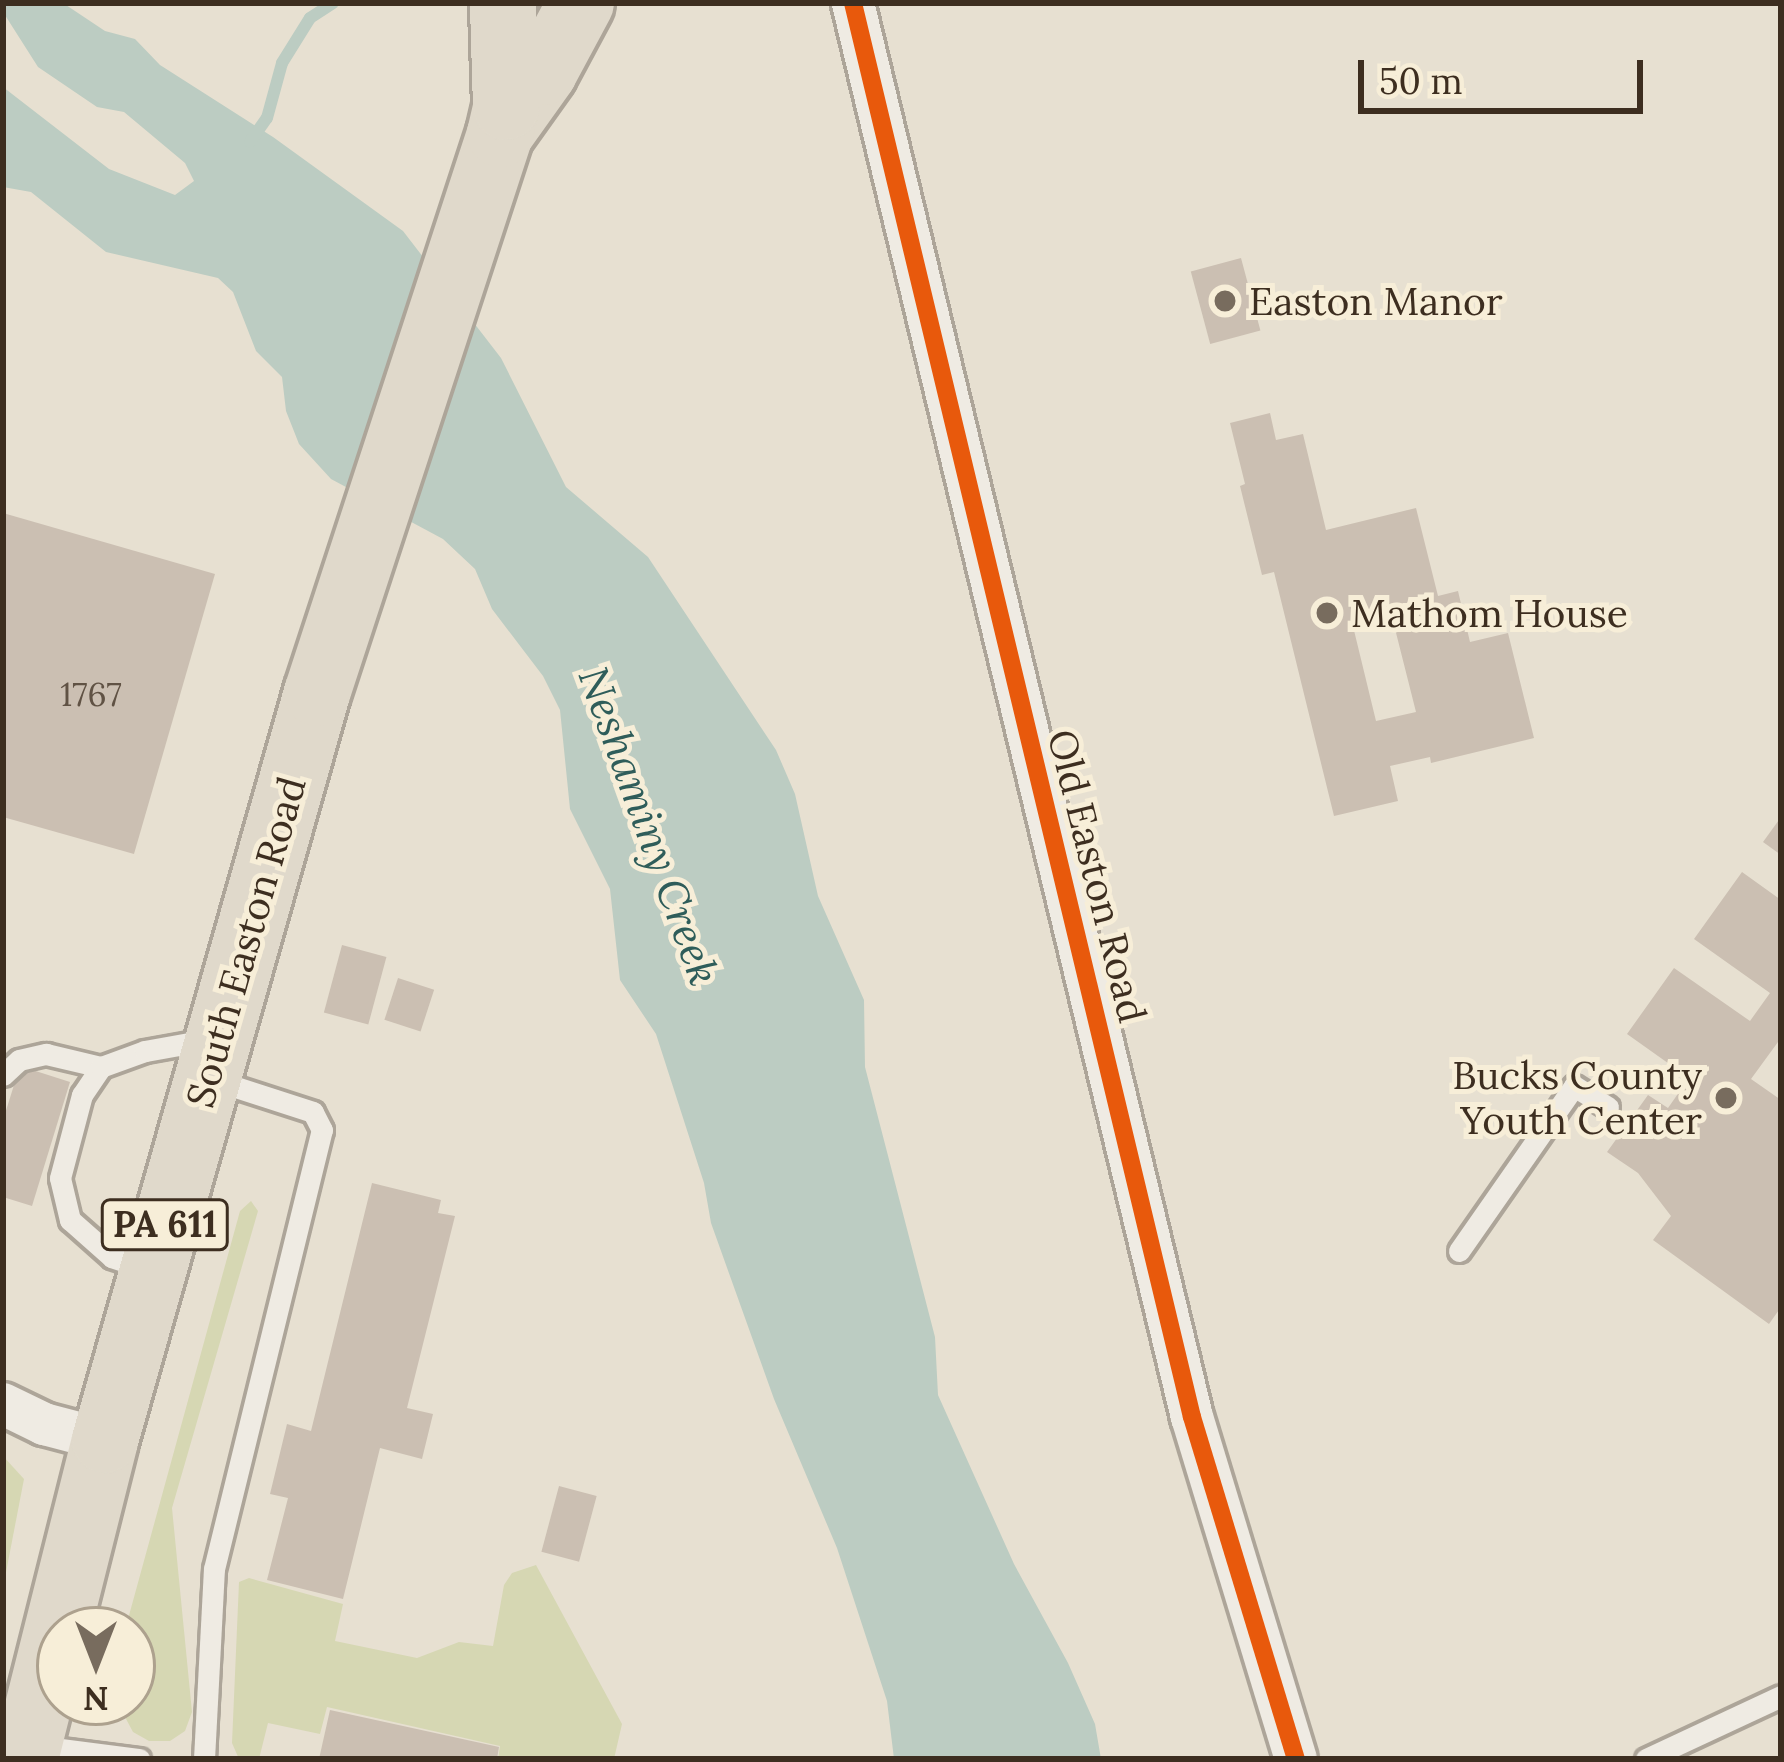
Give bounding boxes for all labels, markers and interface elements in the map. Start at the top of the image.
scale bar [1364,36,1649,110]
text: 50 m [1379,58,1463,104]
place label: Easton Manor [1249,278,1503,324]
marker: Easton Manor [1212,288,1238,314]
place label: Mathom House [1351,590,1628,636]
marker: Mathom House [1314,600,1340,626]
water label: Neshaminy Creek [568,660,730,992]
house number: 1767 [60,675,122,715]
street label: Old Easton Road [1038,725,1156,1027]
street label: South Easton Road [176,771,316,1113]
place label: Bucks County Youth Center [1452,1053,1702,1144]
marker: Bucks County Youth Center [1713,1085,1739,1111]
road number: PA 611 [99,1195,231,1255]
north arrow [36,1606,156,1726]
text: N [83,1678,109,1720]

